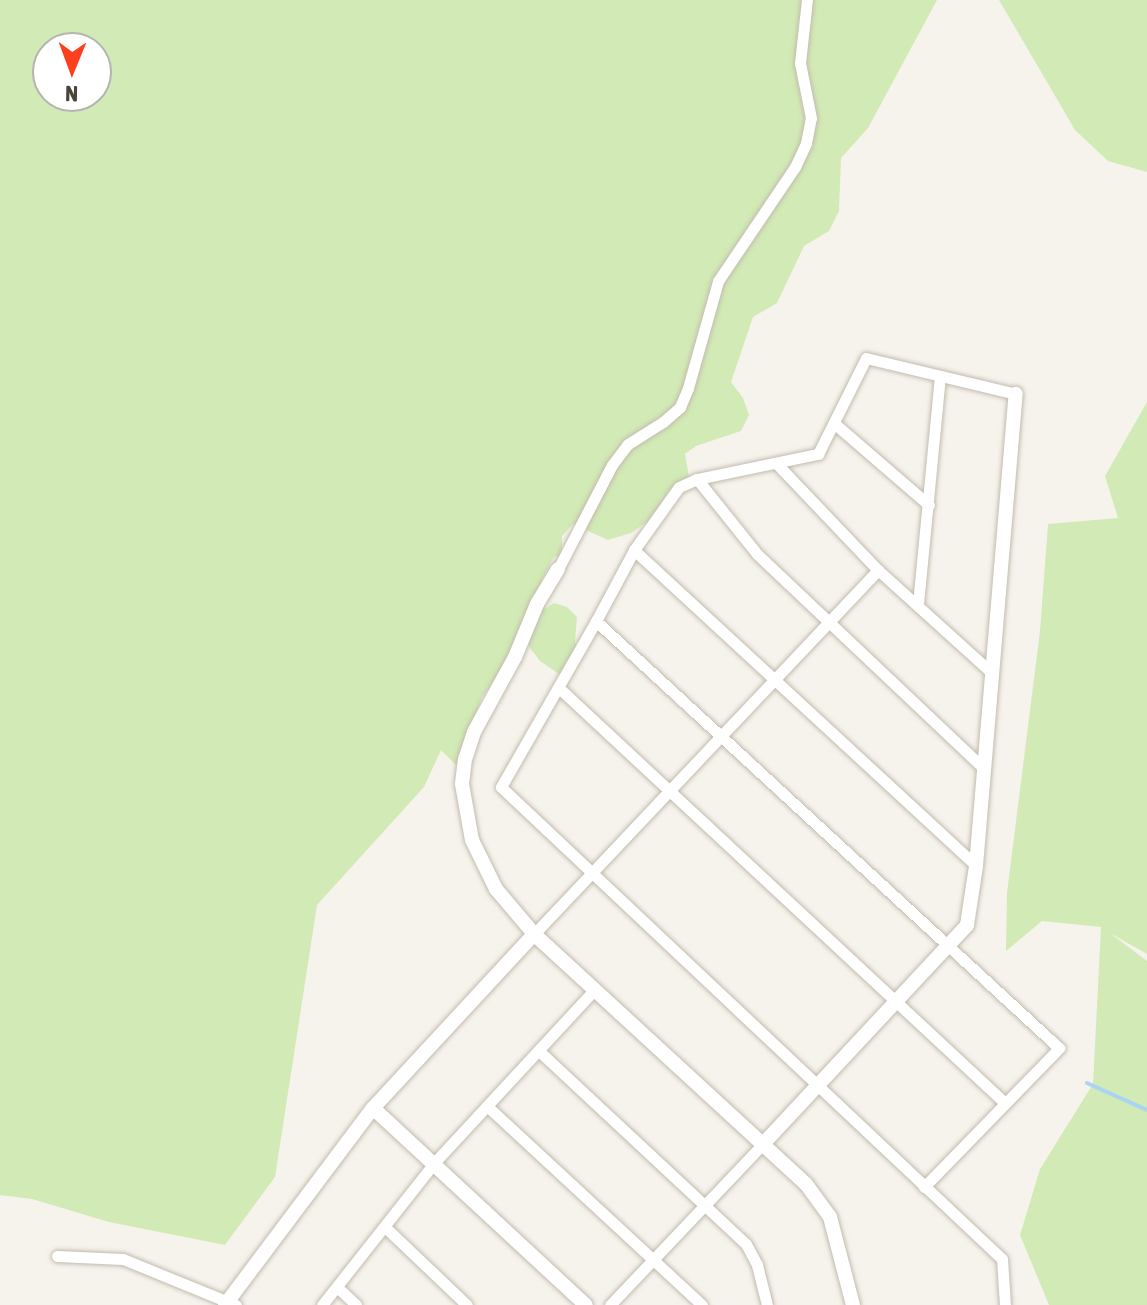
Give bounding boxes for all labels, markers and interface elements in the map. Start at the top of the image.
north arrow [32,32,112,112]
text: N [65,81,78,107]

